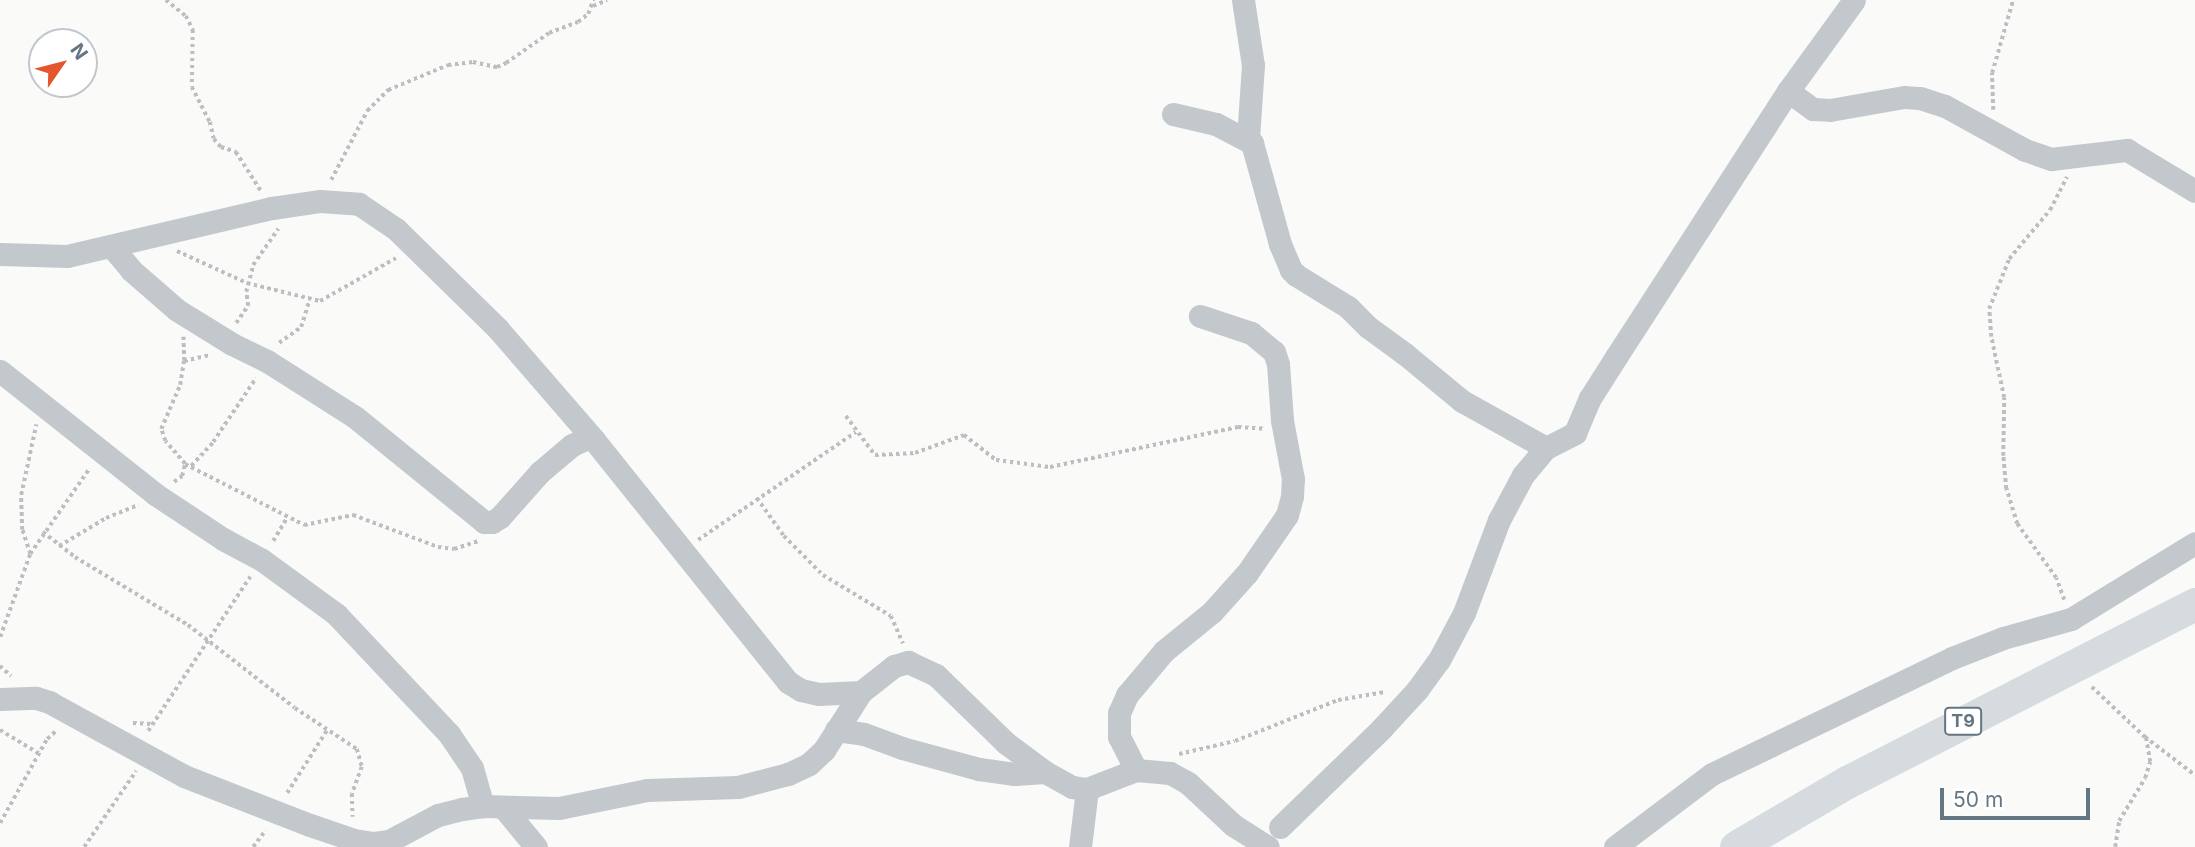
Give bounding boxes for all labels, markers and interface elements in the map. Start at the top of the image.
north arrow [28,28,98,98]
text: N [65,39,93,64]
road number: T9 [1944,706,1982,736]
scale bar [1943,774,2094,818]
text: 50 m [1953,787,2003,812]

